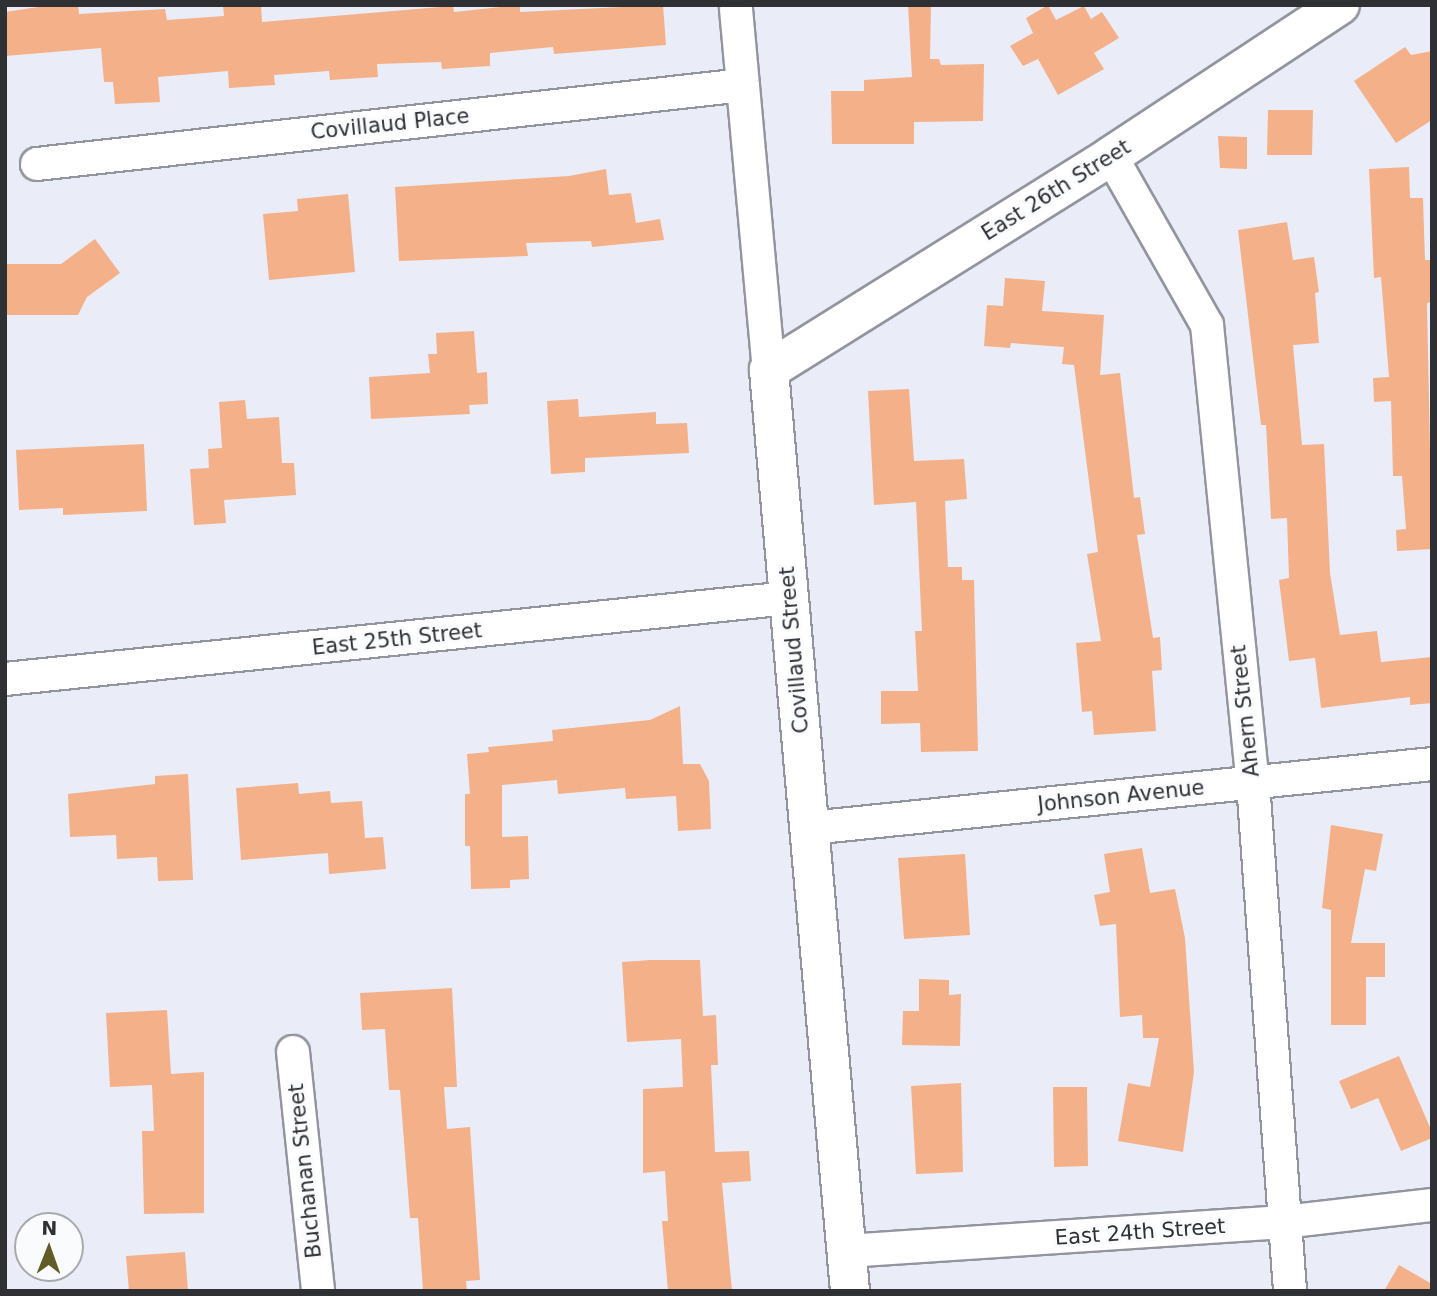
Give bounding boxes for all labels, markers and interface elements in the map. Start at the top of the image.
street label: Covillaud Place [309,103,471,145]
street label: East 26th Street [977,134,1135,246]
street label: Covillaud Street [774,566,814,734]
street label: East 25th Street [311,618,483,660]
street label: Ahern Street [1226,644,1264,778]
street label: Johnson Avenue [1036,775,1206,817]
street label: Buchanan Street [283,1082,327,1260]
north arrow [14,1212,84,1282]
street label: East 24th Street [1054,1213,1226,1251]
text: N [41,1217,57,1239]

